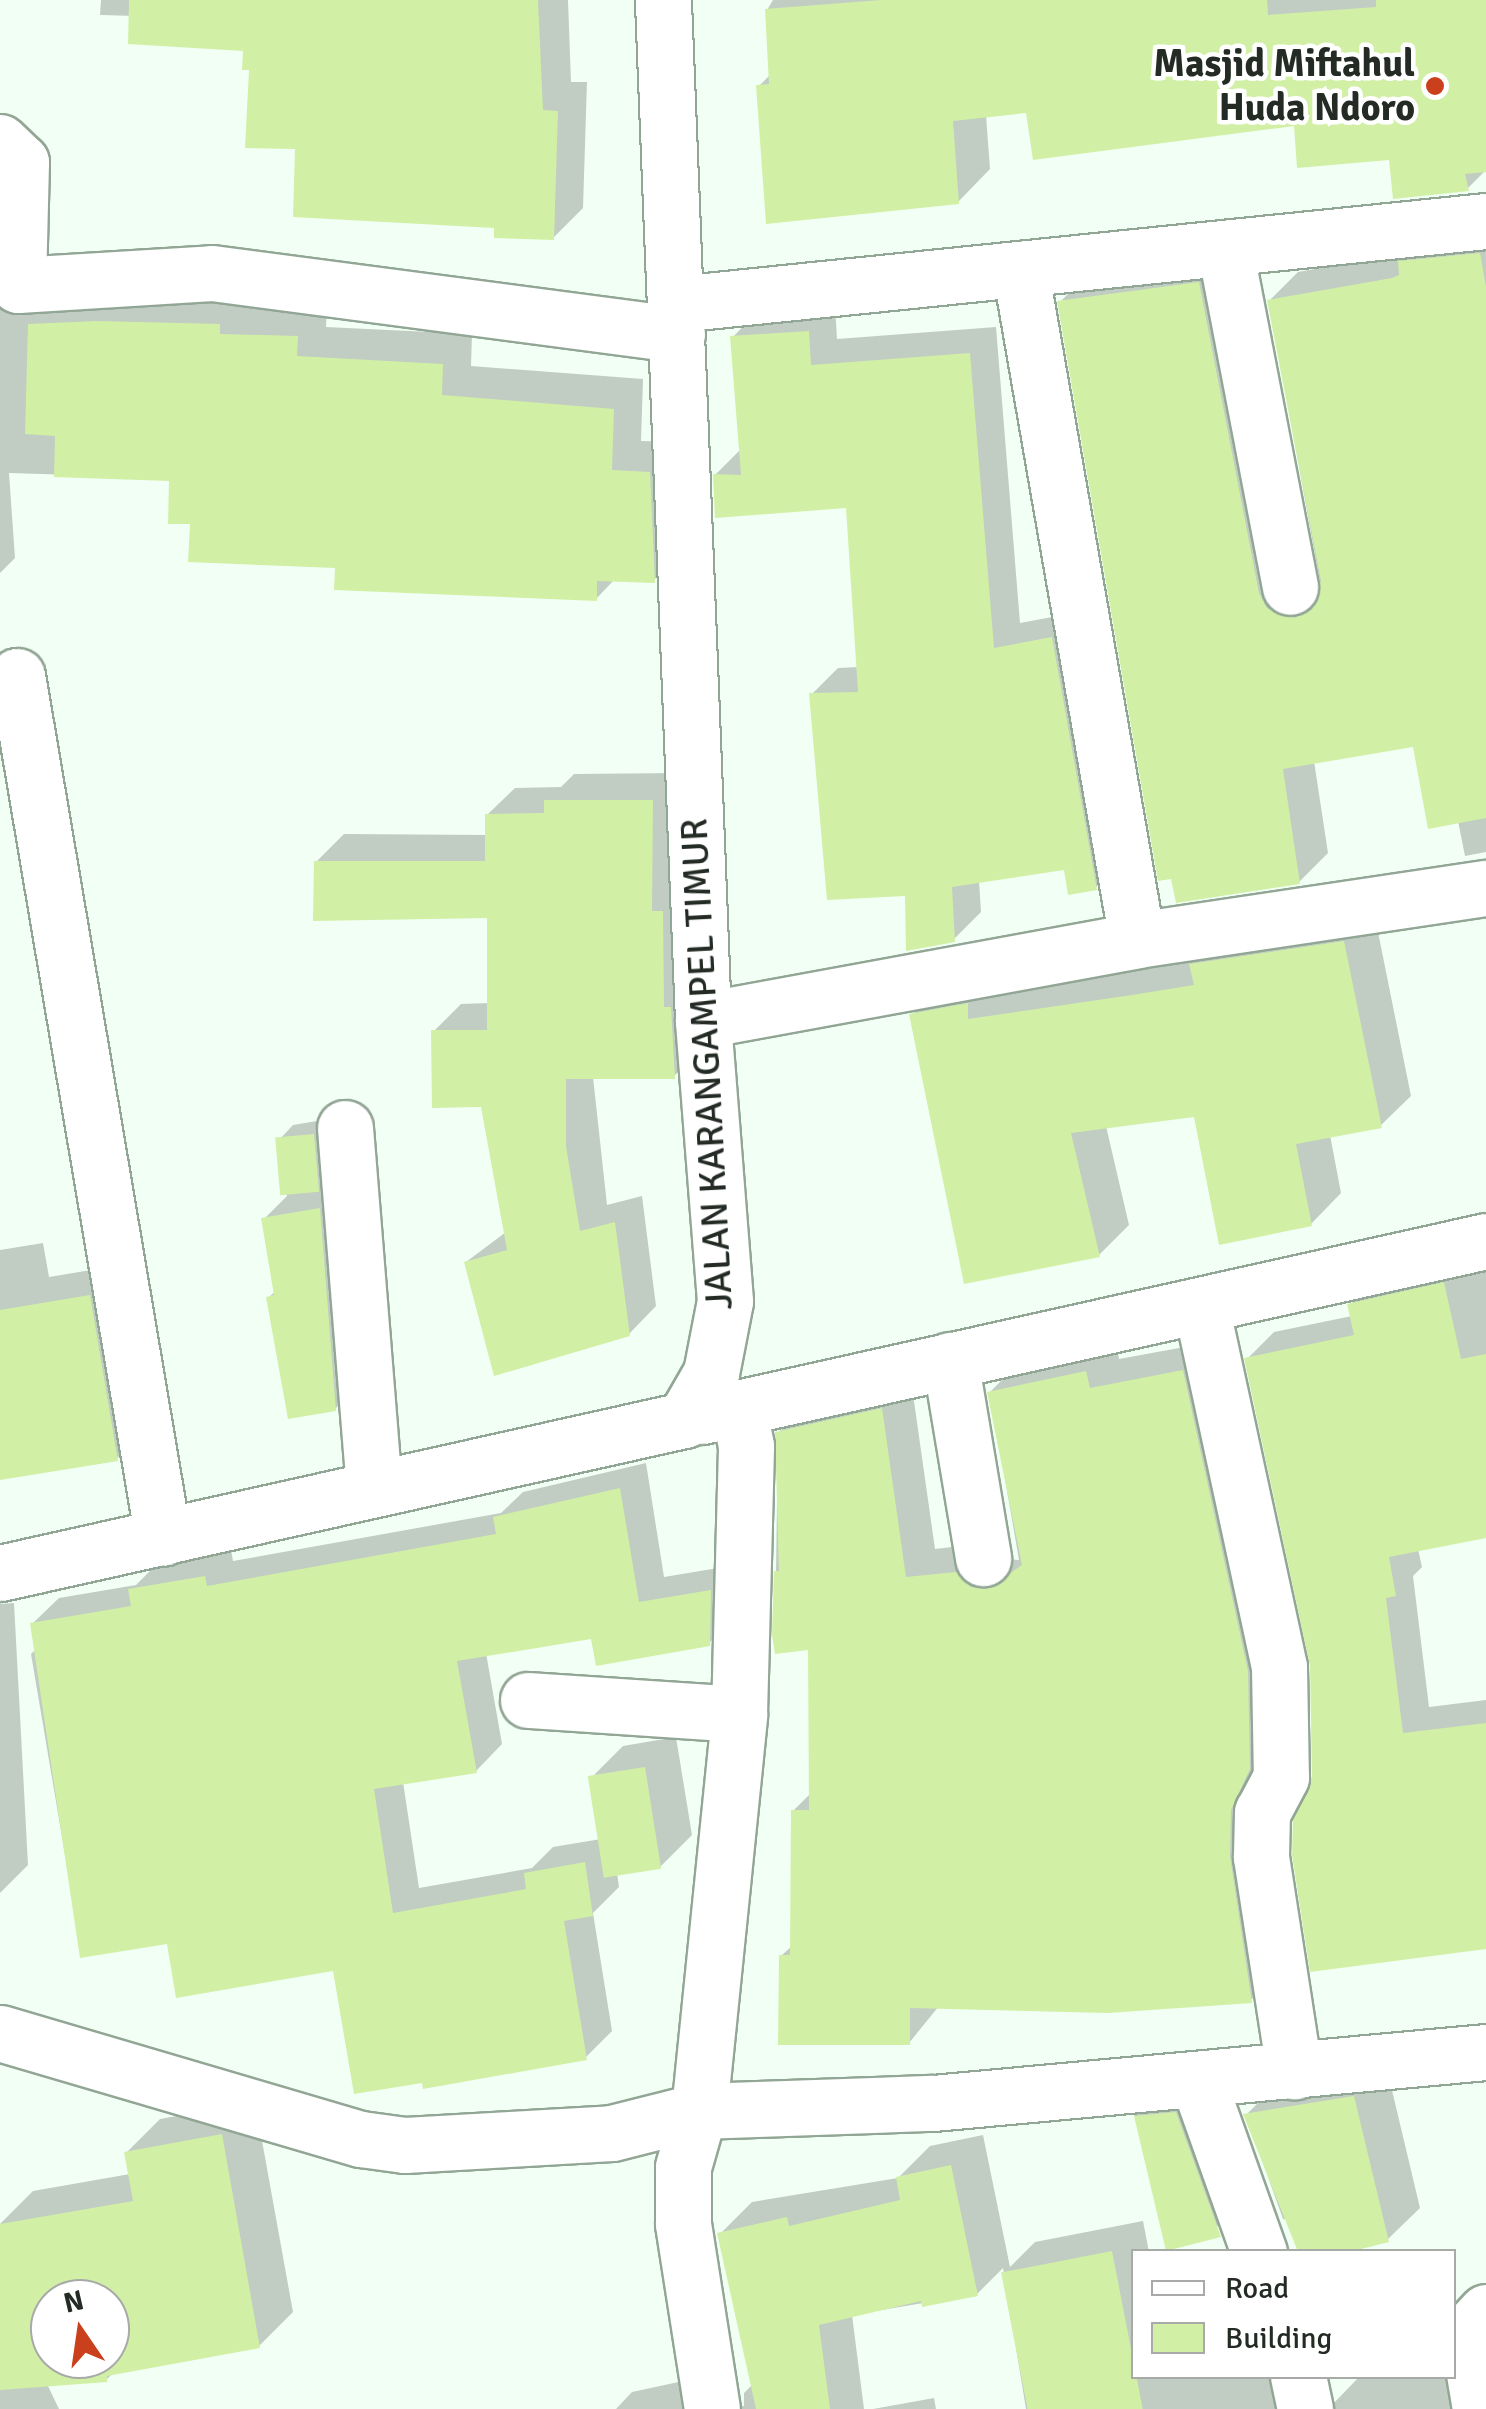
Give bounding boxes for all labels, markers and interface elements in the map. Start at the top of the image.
place label: Masjid Miftahul Huda Ndoro [1153,41,1415,130]
marker: Masjid Miftahul Huda Ndoro [1424,75,1446,97]
street label: JALAN KARANGAMPEL TIMUR [671,817,743,1311]
legend [1131,2249,1456,2379]
text: Road [1225,2270,1289,2307]
north arrow [30,2279,130,2379]
text: N [60,2283,87,2320]
text: Building [1225,2320,1332,2357]

